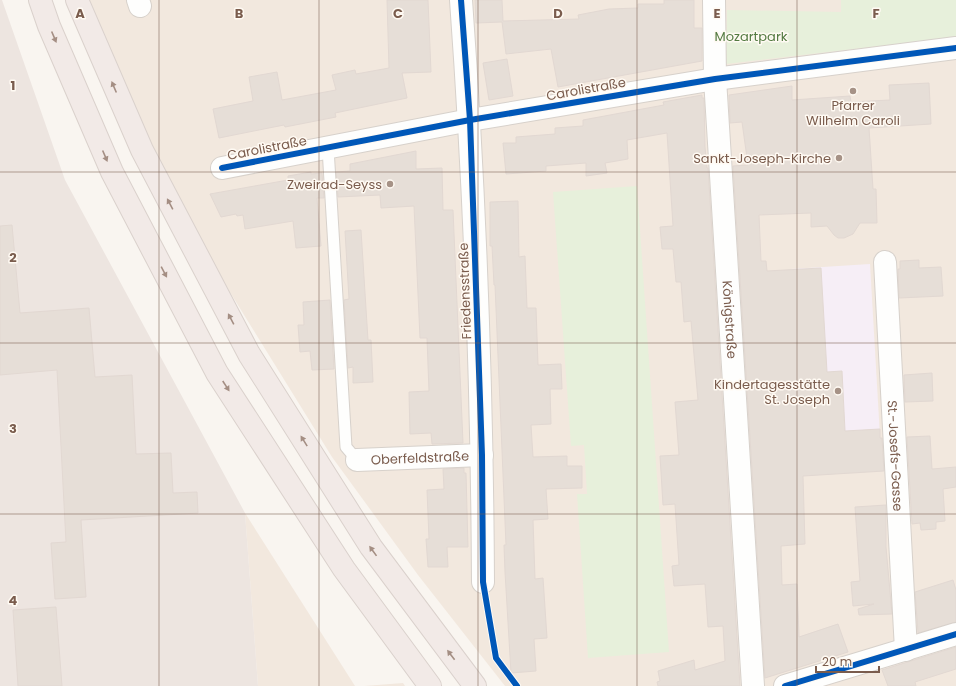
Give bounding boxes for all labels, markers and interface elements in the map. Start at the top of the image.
text: A [75,4,85,23]
text: B [235,4,244,23]
text: C [393,4,403,23]
text: D [553,4,563,23]
text: E [713,4,721,23]
text: F [872,4,880,23]
park label: Mozartpark [715,27,788,46]
one-way arrow [51,31,57,42]
street label: Carolistraße [545,73,627,105]
text: 1 [11,76,15,95]
one-way arrow [111,81,117,93]
marker: Pfarrer Wilhelm Caroli [848,86,858,96]
place label: Pfarrer Wilhelm Caroli [806,96,900,130]
street label: Carolistraße [226,131,308,165]
place label: Sankt-Joseph-Kirche [693,149,831,168]
one-way arrow [102,150,108,162]
marker: Sankt-Joseph-Kirche [834,153,844,163]
place label: Zweirad-Seyss [287,175,382,194]
marker: Zweirad-Seyss [385,179,395,189]
one-way arrow [167,199,174,210]
street label: Friedensstraße [454,242,476,340]
text: 2 [9,248,17,267]
one-way arrow [161,266,167,277]
street label: Königstraße [718,280,742,359]
one-way arrow [228,313,234,325]
place label: Kindertagesstätte St. Joseph [714,375,830,409]
one-way arrow [222,381,230,391]
marker: Kindertagesstätte St. Joseph [833,386,843,396]
street label: St.-Josefs-Gasse [883,400,908,512]
text: 3 [9,419,17,438]
one-way arrow [300,436,308,446]
street label: Oberfeldstraße [370,446,469,469]
one-way arrow [369,545,378,556]
text: 4 [9,591,18,610]
scale bar [816,648,879,674]
one-way arrow [447,649,455,660]
text: 20 m [822,653,852,670]

